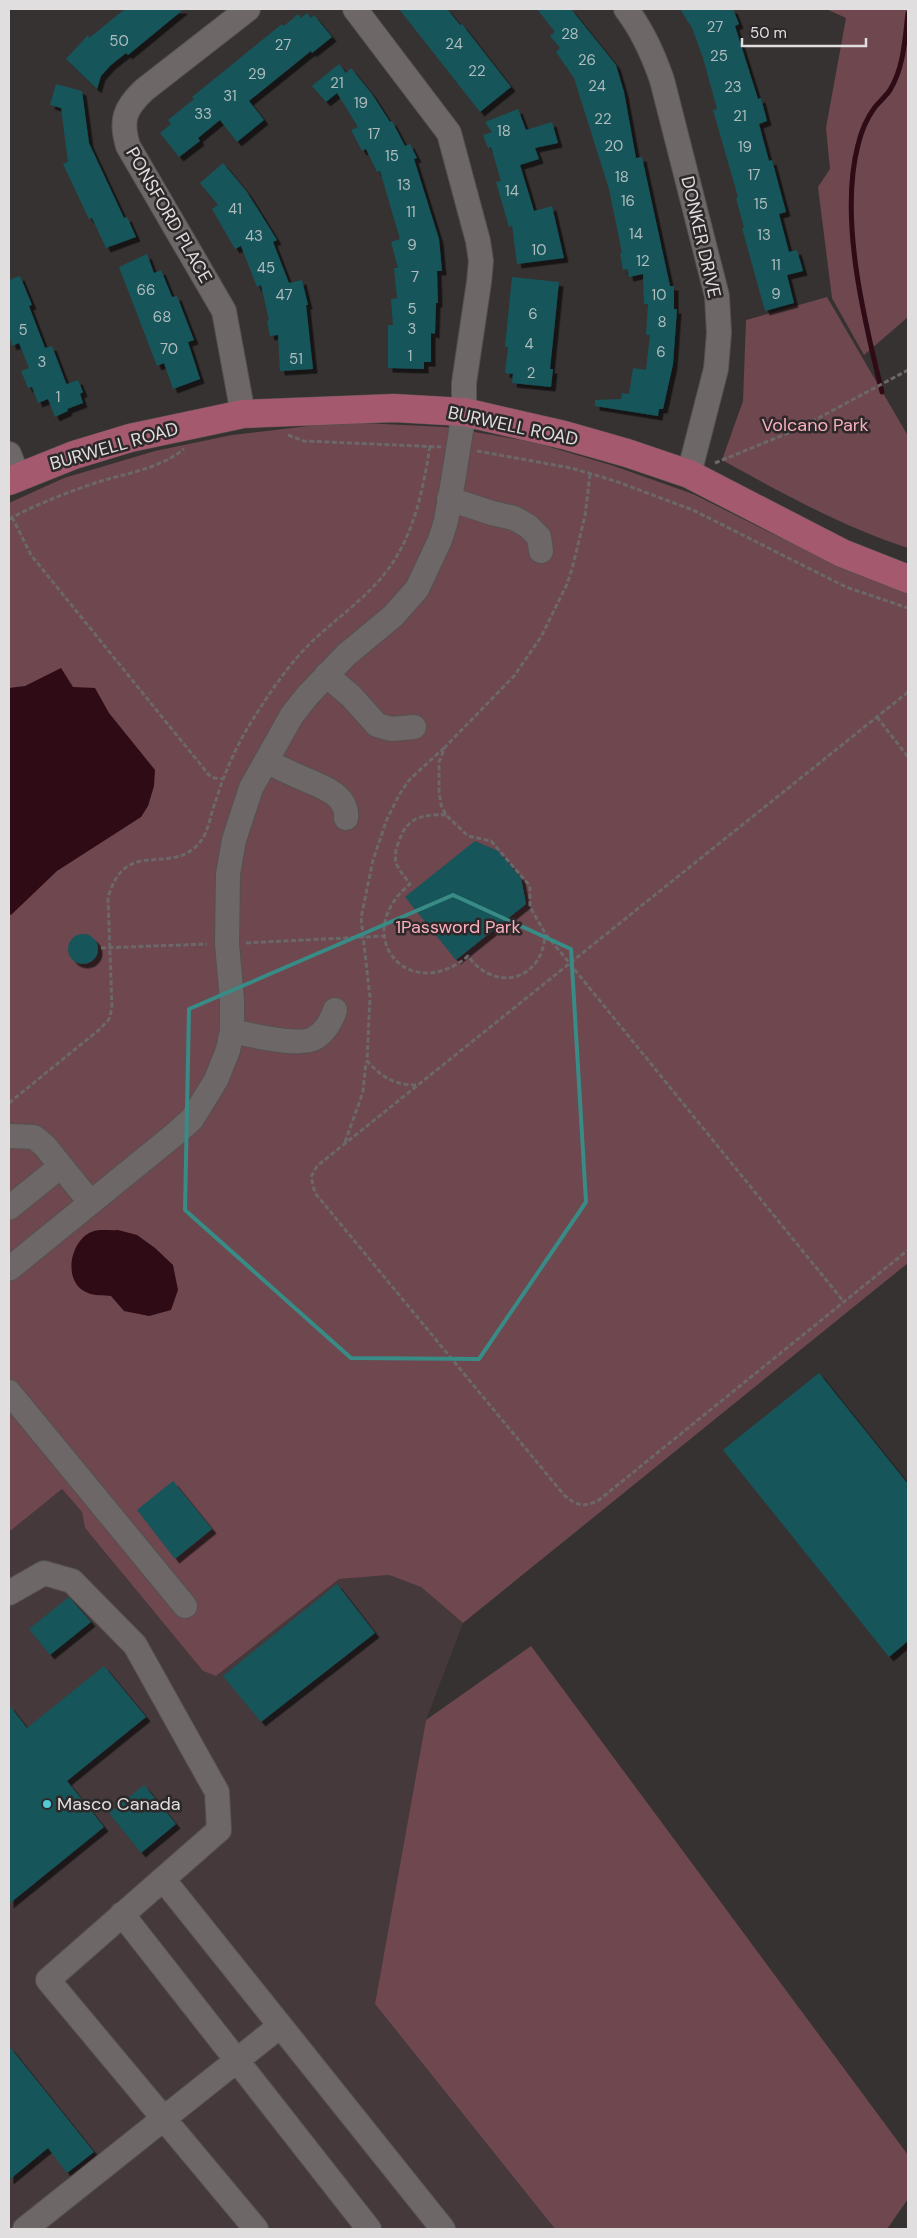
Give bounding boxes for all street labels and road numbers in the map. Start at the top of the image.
street label: PONSFORD PLACE [120,143,218,287]
street label: DONKER DRIVE [675,174,727,300]
street label: BURWELL ROAD [446,400,580,452]
street label: BURWELL ROAD [47,416,181,476]

